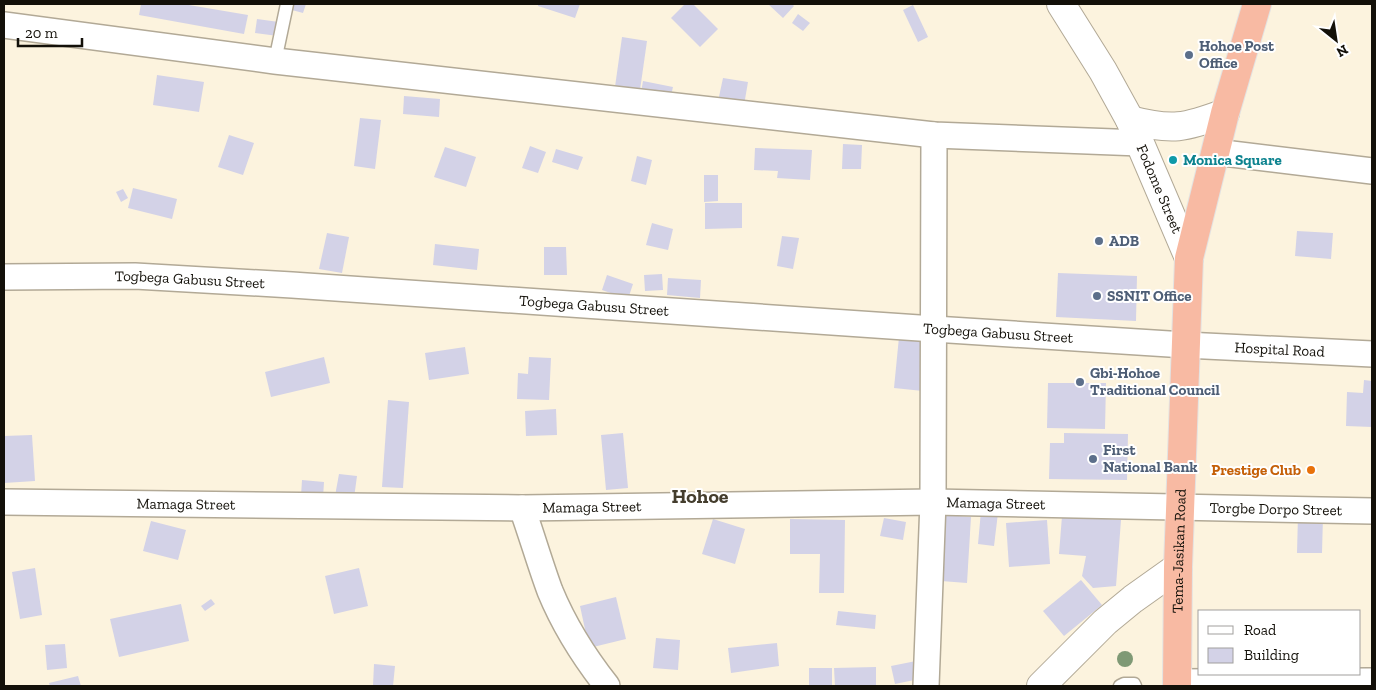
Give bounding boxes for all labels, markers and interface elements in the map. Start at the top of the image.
scale bar [18,15,81,47]
north arrow [1311,15,1361,65]
text: 20 m [25,24,58,42]
place label: Hohoe Post Office [1199,37,1275,72]
text: N [1333,41,1351,61]
marker: Hohoe Post Office [1183,49,1195,61]
street label: Fodome Street [1133,142,1187,236]
place label: Monica Square [1183,151,1282,169]
marker: Monica Square [1167,154,1179,166]
place label: ADB [1109,232,1139,250]
marker: ADB [1093,235,1105,247]
street label: Togbega Gabusu Street [115,267,266,292]
place label: SSNIT Office [1107,287,1191,305]
marker: SSNIT Office [1091,290,1103,302]
street label: Togbega Gabusu Street [518,292,670,320]
street label: Togbega Gabusu Street [922,319,1074,347]
street label: Hospital Road [1234,338,1326,361]
place label: Gbi-Hohoe Traditional Council [1090,364,1220,399]
marker: Gbi-Hohoe Traditional Council [1074,376,1086,388]
place label: First National Bank [1103,441,1198,476]
marker: First National Bank [1087,453,1099,465]
place label: Prestige Club [1211,461,1301,479]
marker: Prestige Club [1305,464,1317,476]
district label: Hohoe [671,484,729,508]
street label: Tema-Jasikan Road [1169,488,1190,613]
street label: Mamaga Street [946,493,1046,513]
street label: Mamaga Street [136,495,236,514]
street label: Mamaga Street [542,497,642,517]
street label: Torgbe Dorpo Street [1209,499,1343,519]
legend [1198,610,1361,675]
text: Road [1244,621,1277,639]
text: Building [1244,646,1299,664]

